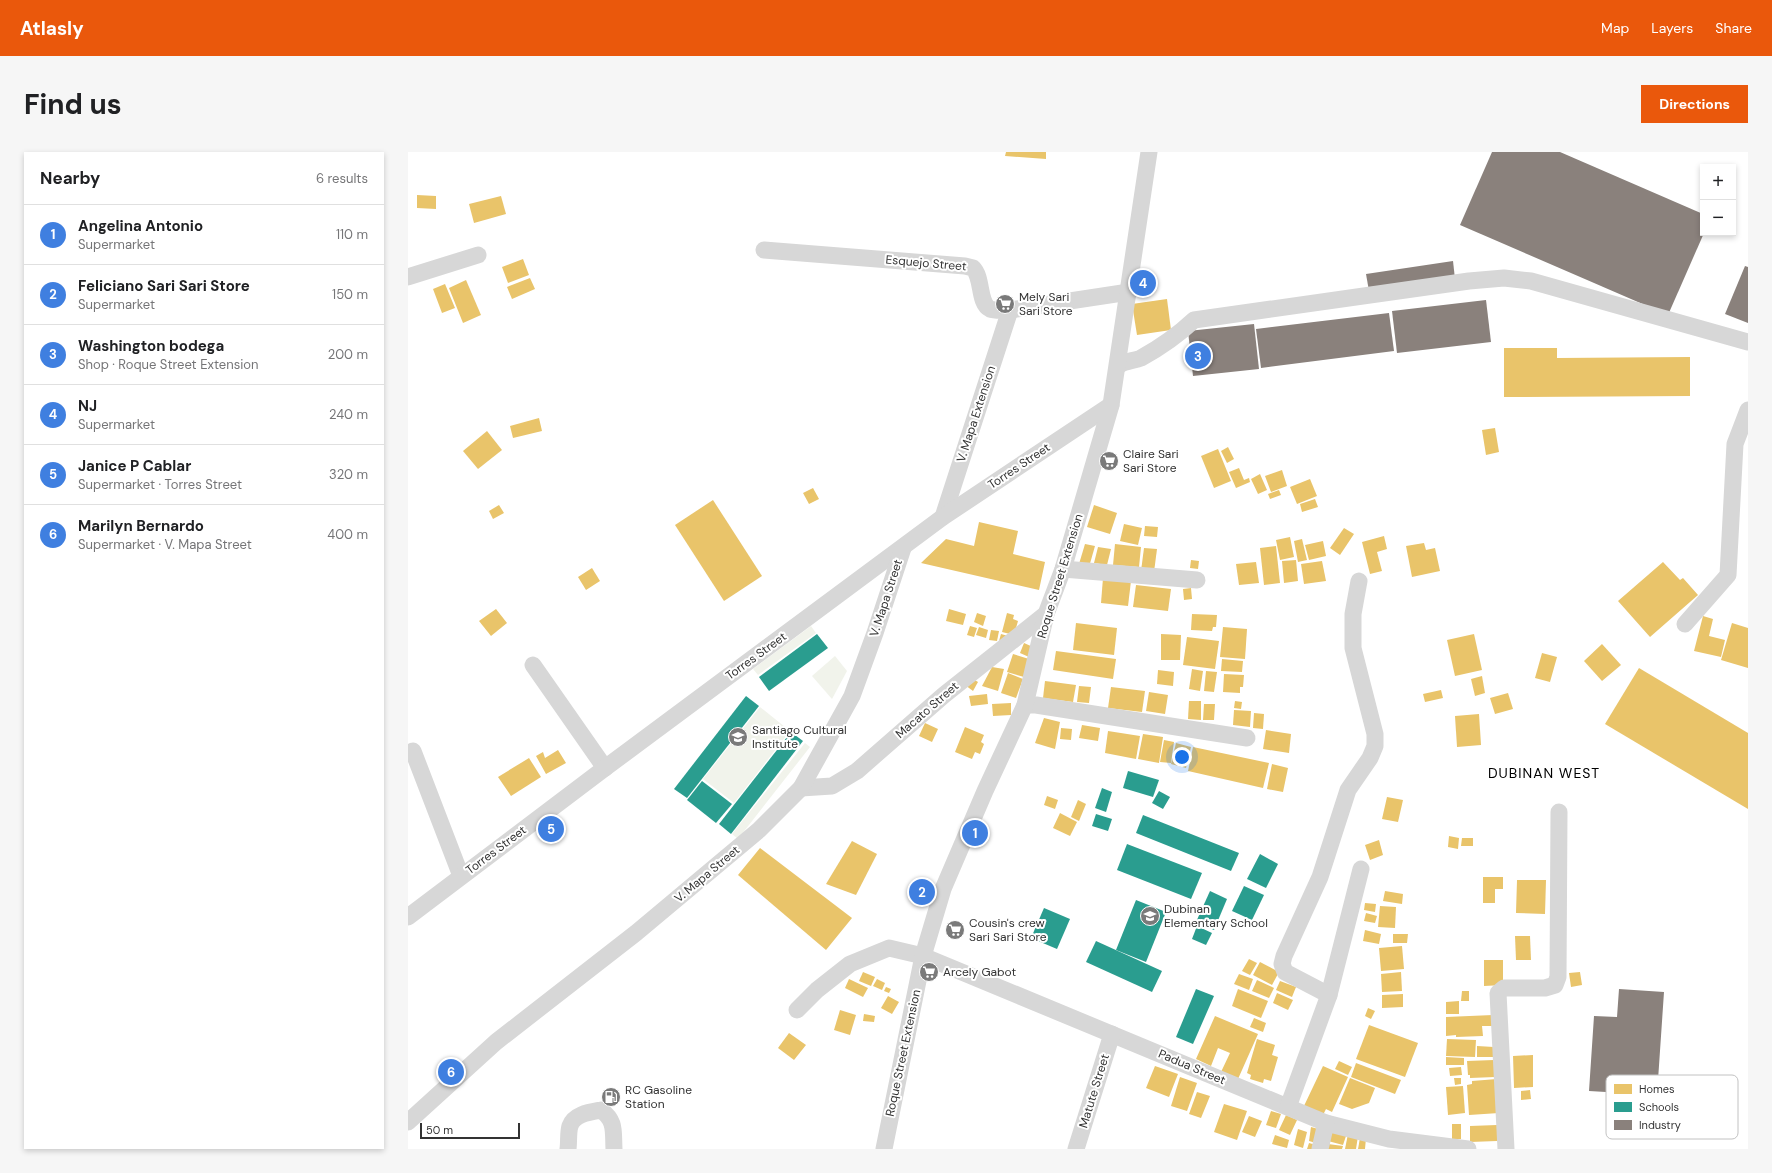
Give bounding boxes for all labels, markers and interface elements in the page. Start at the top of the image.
text: Atlasly [20,16,84,41]
text: Map [1601,19,1629,37]
text: Layers [1651,19,1693,37]
text: Share [1715,19,1752,37]
button: Directions [1641,85,1748,123]
text: Find us [24,86,122,123]
map controls [1700,164,1736,236]
button: + [1700,164,1736,200]
text: Nearby [40,167,100,189]
text: 6 results [316,170,368,187]
button: − [1700,200,1736,236]
text: Angelina Antonio [78,216,203,236]
text: 1 [51,226,55,243]
text: 110 m [336,226,368,243]
text: Supermarket [78,236,155,253]
street label: Esquejo Street [885,251,967,275]
pin: 4 [1130,268,1156,298]
text: Feliciano Sari Sari Store [78,276,250,296]
text: 2 [49,286,57,303]
text: 150 m [332,286,368,303]
place label: Mely Sari Sari Store [1019,289,1073,319]
supermarket icon: Mely Sari Sari Store [994,293,1016,315]
text: Supermarket [78,296,155,313]
text: Washington bodega [78,336,224,356]
pin: 3 [1185,341,1211,371]
text: 3 [49,346,57,363]
text: 200 m [328,346,368,363]
text: Shop · Roque Street Extension [78,356,259,373]
street label: V. Mapa Extension [953,364,999,464]
text: NJ [78,396,97,416]
text: 4 [49,406,57,423]
text: 240 m [329,406,368,423]
text: Supermarket [78,416,155,433]
street label: Torres Street [985,439,1053,493]
place label: Claire Sari Sari Store [1123,446,1179,476]
supermarket icon: Claire Sari Sari Store [1098,450,1120,472]
text: Janice P Cablar [78,456,191,476]
text: 5 [49,466,57,483]
text: 320 m [329,466,368,483]
text: Supermarket · Torres Street [78,476,242,493]
street label: Roque Street Extension [1033,512,1087,640]
text: Marilyn Bernardo [78,516,204,536]
text: 6 [49,526,57,543]
text: 400 m [327,526,368,543]
text: Supermarket · V. Mapa Street [78,536,252,553]
street label: V. Mapa Street [866,557,906,639]
street label: Torres Street [722,628,790,683]
street label: Macato Street [892,678,962,742]
place label: Santiago Cultural Institute [752,722,847,752]
school or university icon: Santiago Cultural Institute [727,726,749,748]
your location [1172,747,1192,767]
district label: DUBINAN WEST [1488,764,1600,782]
pin: 5 [538,814,564,844]
pin: 1 [962,818,988,848]
street label: Torres Street [463,822,530,878]
street label: V. Mapa Street [671,842,743,906]
pin: 2 [909,877,935,907]
place label: Dubinan Elementary School [1164,901,1268,931]
school or university icon: Dubinan Elementary School [1139,905,1161,927]
place label: Cousin's crew Sari Sari Store [969,915,1047,945]
supermarket icon: Cousin's crew Sari Sari Store [944,919,966,941]
supermarket icon: Arcely Gabot [918,961,940,983]
place label: Arcely Gabot [943,964,1016,980]
street label: Roque Street Extension [882,988,924,1118]
street label: Padua Street [1156,1046,1228,1088]
street label: Matute Street [1075,1052,1113,1130]
pin: 6 [438,1057,464,1087]
legend [1606,1075,1738,1139]
place label: RC Gasoline Station [625,1082,692,1112]
text: Homes [1639,1082,1675,1096]
fuel station icon: RC Gasoline Station [600,1086,622,1108]
text: Schools [1639,1100,1679,1114]
text: Industry [1639,1118,1681,1132]
scale bar [420,1121,520,1140]
text: 50 m [426,1123,453,1137]

